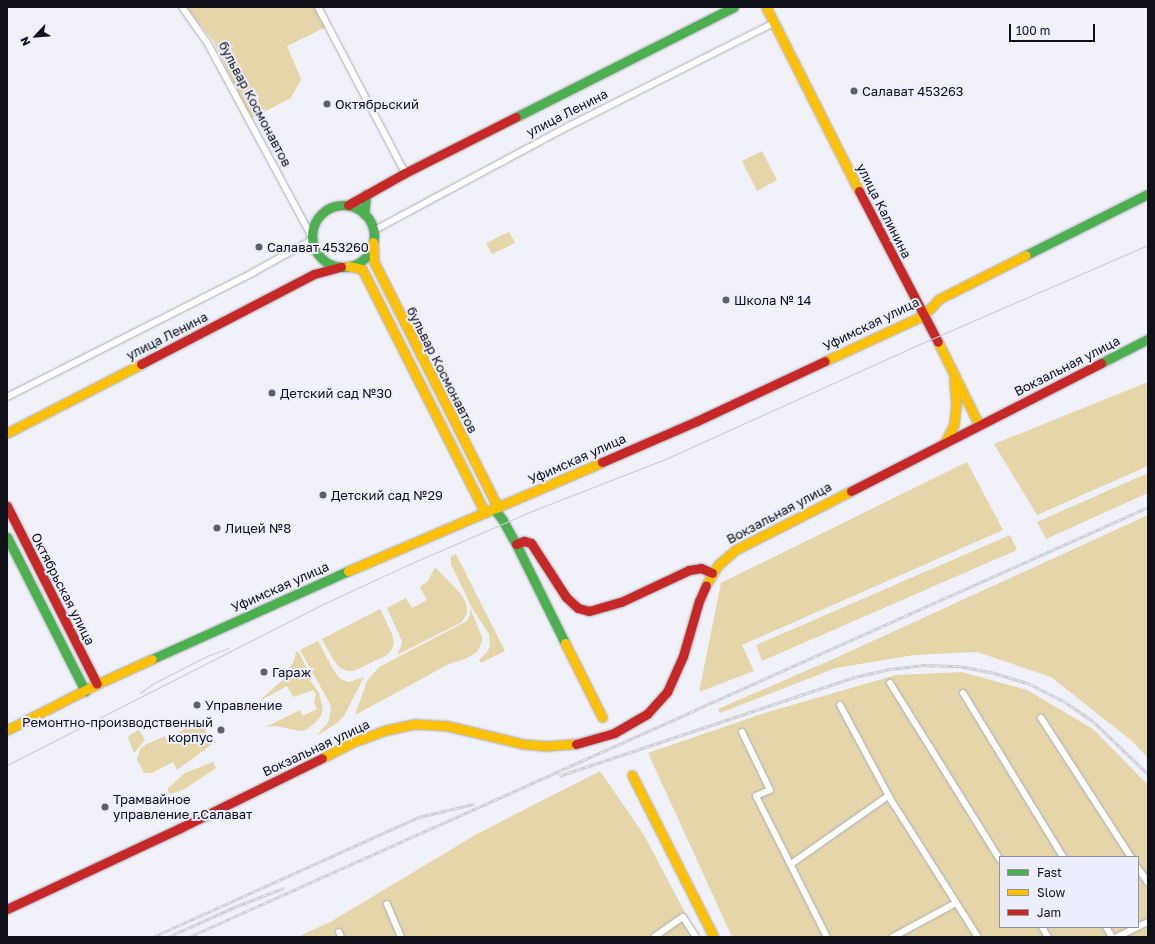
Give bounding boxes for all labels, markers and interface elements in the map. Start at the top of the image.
north arrow [16,16,56,56]
scale bar [1011,16,1097,42]
text: 100 m [1016,23,1050,38]
text: N [17,35,32,48]
street label: бульвар Космонавтов [215,39,295,169]
place label: Салават 453263 [862,83,963,99]
street label: улица Ленина [524,86,610,140]
marker: Салават 453263 [849,86,859,96]
place label: Октябрьский [335,96,419,112]
marker: Октябрьский [322,99,332,109]
street label: улица Калинина [853,161,915,261]
place label: Салават 453260 [267,239,369,255]
marker: Салават 453260 [254,242,264,252]
place label: Школа № 14 [734,292,811,308]
street label: Уфимская улица [820,294,922,354]
marker: Школа № 14 [721,295,731,305]
street label: бульвар Космонавтов [403,304,481,436]
street label: улица Ленина [124,309,210,363]
street label: Вокзальная улица [1012,333,1122,399]
place label: Детский сад №30 [280,385,392,401]
marker: Детский сад №30 [267,388,277,398]
street label: Уфимская улица [526,430,628,488]
street label: Вокзальная улица [724,479,834,547]
place label: Детский сад №29 [331,487,443,503]
marker: Детский сад №29 [318,490,328,500]
place label: Лицей №8 [225,520,291,536]
marker: Лицей №8 [212,523,222,533]
street label: Октябрьская улица [28,530,98,648]
street label: Уфимская улица [229,558,331,616]
place label: Гараж [272,664,311,680]
marker: Гараж [259,667,269,677]
place label: Управление [205,697,282,713]
marker: Управление [192,700,202,710]
place label: Ремонтно-производственный корпус [22,715,213,746]
street label: Вокзальная улица [260,716,372,780]
marker: Ремонтно-производственный корпус [216,725,226,735]
place label: Трамвайное управление г.Салават [113,792,252,823]
marker: Трамвайное управление г.Салават [100,802,110,812]
legend [999,856,1139,928]
text: Fast [1037,865,1062,880]
text: Slow [1037,885,1065,900]
text: Jam [1037,905,1061,920]

